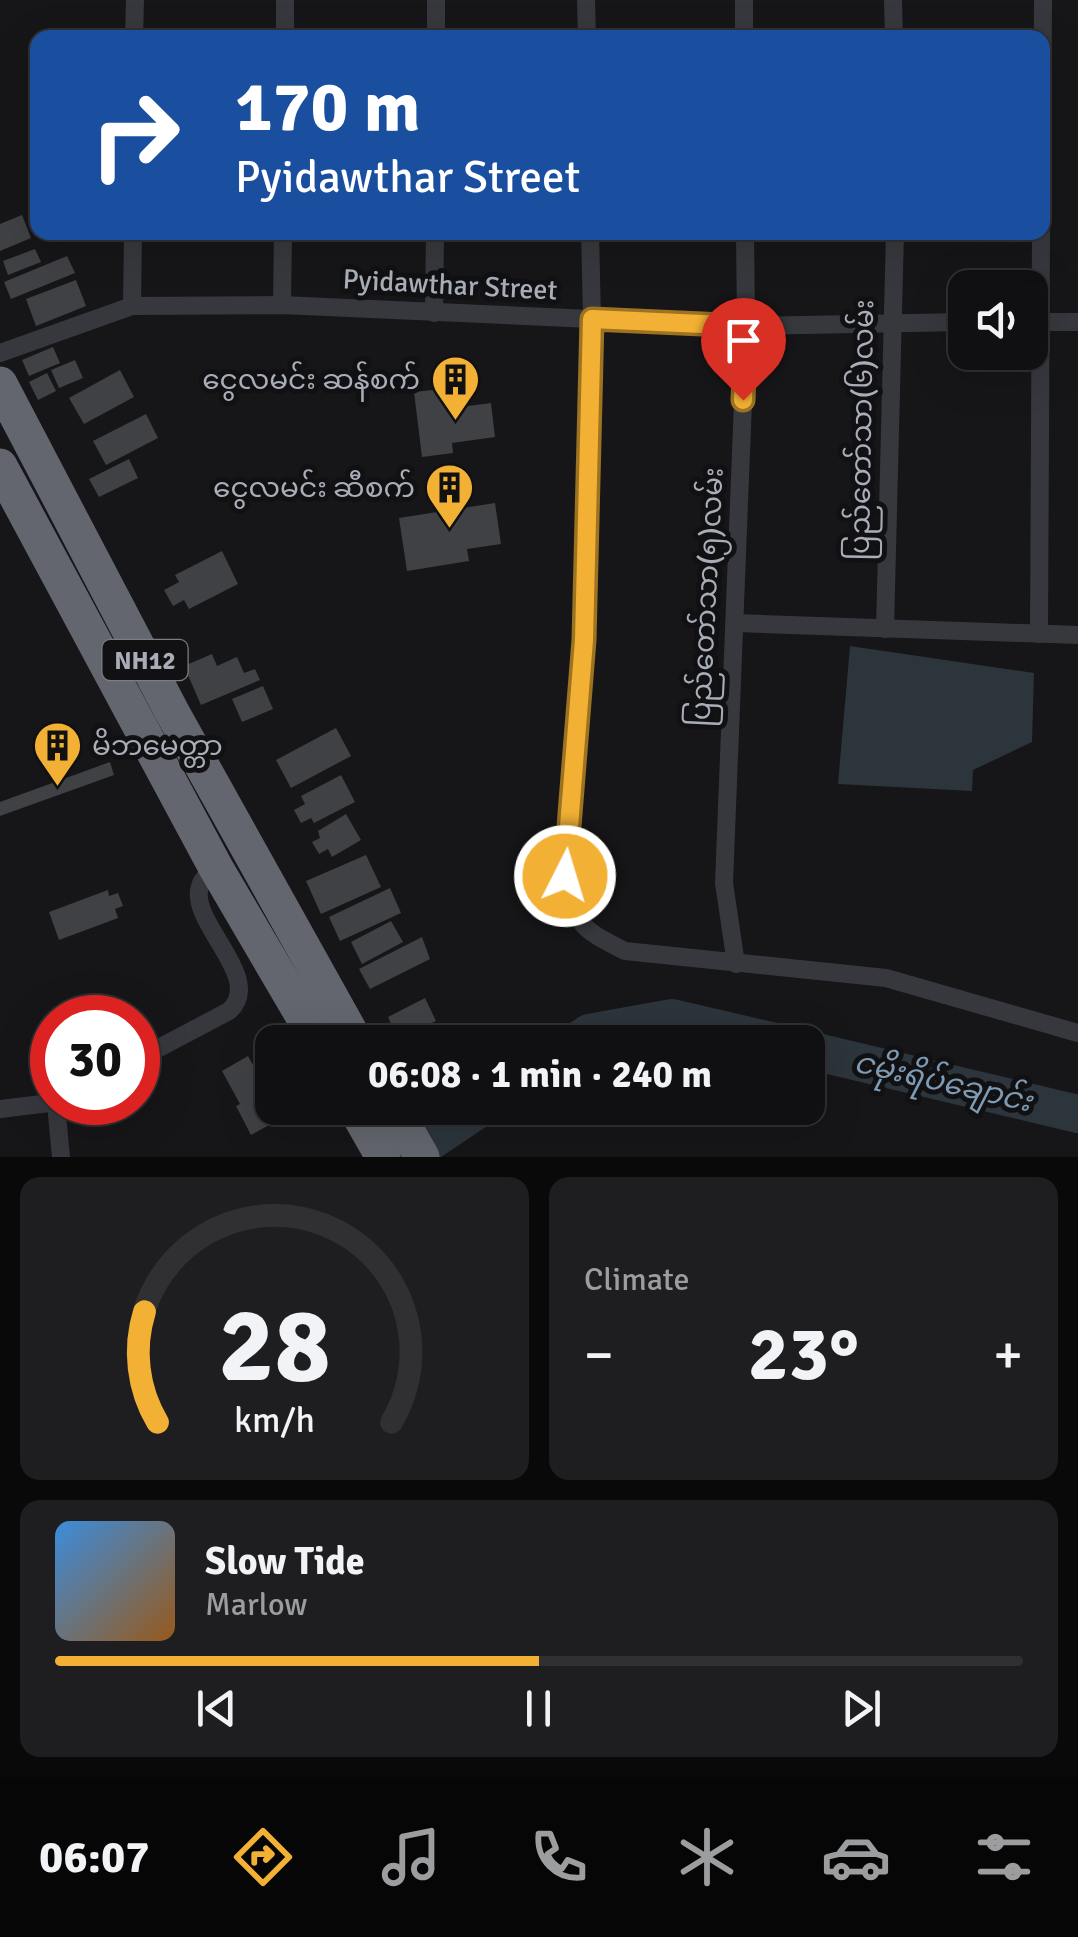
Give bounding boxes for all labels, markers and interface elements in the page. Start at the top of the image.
text: 170 m [235,64,420,150]
icon: right [70,70,200,200]
text: Pyidawthar Street [235,150,580,205]
street label: Pyidawthar Street [342,262,558,308]
map controls [948,270,1048,370]
button: sound [948,270,1048,370]
pin [701,298,786,401]
street label: ပြည်တော်သာ(၆)လမ်း [841,299,886,561]
icon: arrive [716,313,771,368]
building icon: ငွေလမင်း ဆန်စက် [429,354,481,422]
place label: ငွေလမင်း ဆန်စက် [202,361,420,402]
building icon: ငွေလမင်း ဆီစက် [424,462,476,530]
street label: ပြည်တော်သာ(၅)လမ်း [681,466,736,728]
place label: ငွေလမင်း ဆီစက် [213,469,415,509]
road number: NH12 [102,640,188,680]
building icon: မိဘမေတ္တာ [31,720,83,788]
place label: မိဘမေတ္တာ [92,728,223,768]
position arrow [513,824,617,928]
speed limit sign: 30 [30,995,160,1125]
water label: ငမိုးရိပ်ချောင်း [849,1041,1038,1127]
text: 06:08 · 1 min · 240 m [368,1051,712,1098]
text: Climate [584,1260,690,1299]
text: 28 [218,1282,331,1410]
text: 23° [748,1308,859,1401]
text: − [584,1321,614,1389]
text: + [993,1321,1023,1389]
text: km/h [234,1398,315,1442]
text: Slow Tide [205,1538,365,1585]
text: Marlow [205,1585,307,1624]
icon: previous [189,1681,244,1736]
icon: pause [511,1681,566,1736]
icon: next [834,1681,889,1736]
icon: directions [228,1822,298,1892]
icon: music [376,1822,446,1892]
icon: phone [524,1822,594,1892]
icon: climate [672,1822,742,1892]
icon: car [821,1822,891,1892]
icon: filters [969,1822,1039,1892]
text: 06:07 [39,1830,150,1885]

